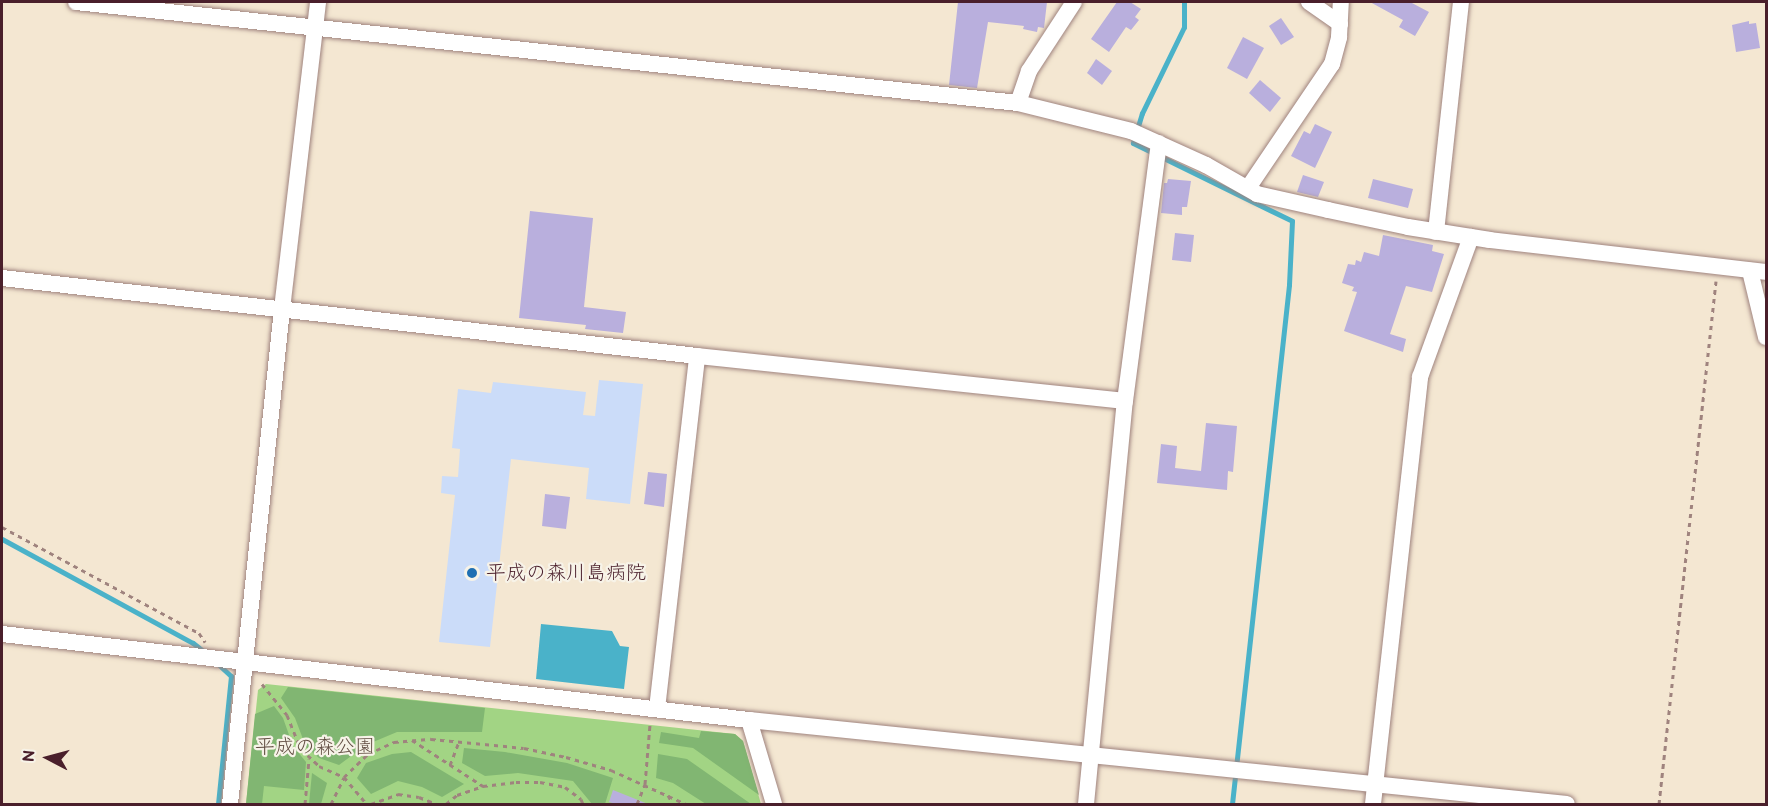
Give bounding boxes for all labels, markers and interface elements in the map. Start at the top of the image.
place label: 平成の森川島病院 [486,561,646,585]
marker: 平成の森川島病院 [463,564,481,582]
north arrow [18,728,78,788]
park label: 平成の森公園 [255,735,375,759]
text: N [20,749,40,763]

